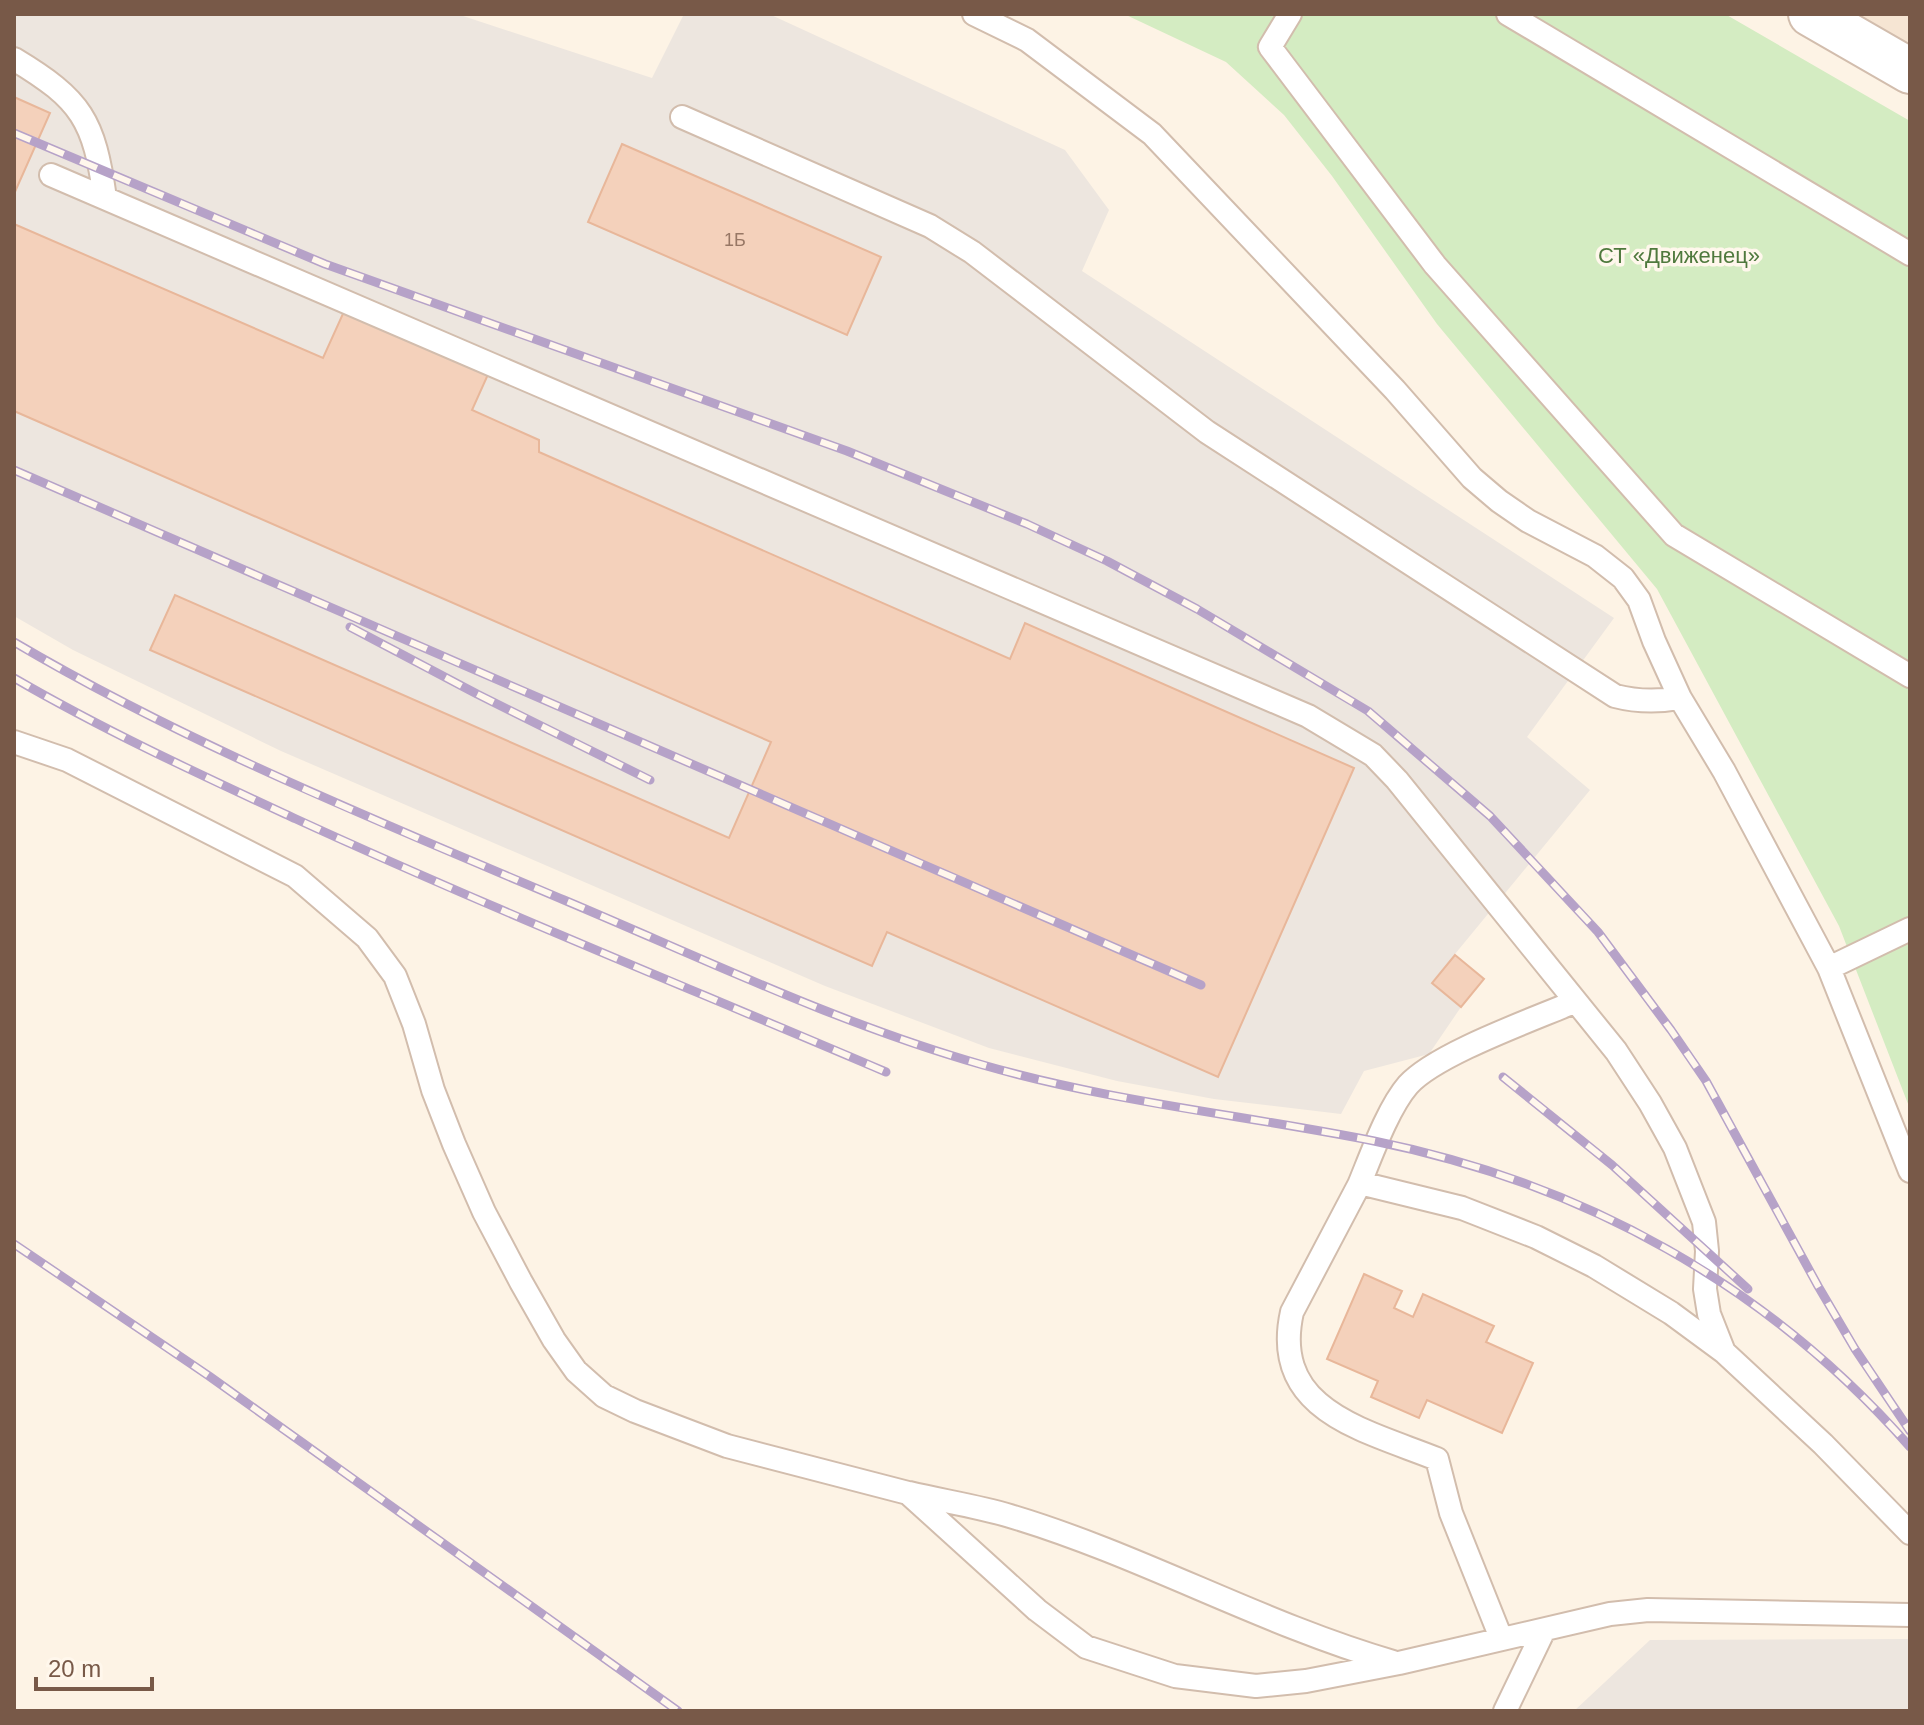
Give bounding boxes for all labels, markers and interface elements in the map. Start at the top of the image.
house number: 1Б [724,230,746,250]
park label: СТ «Движенец» [1598,243,1760,268]
scale bar [36,1641,152,1691]
text: 20 m [48,1655,101,1682]

